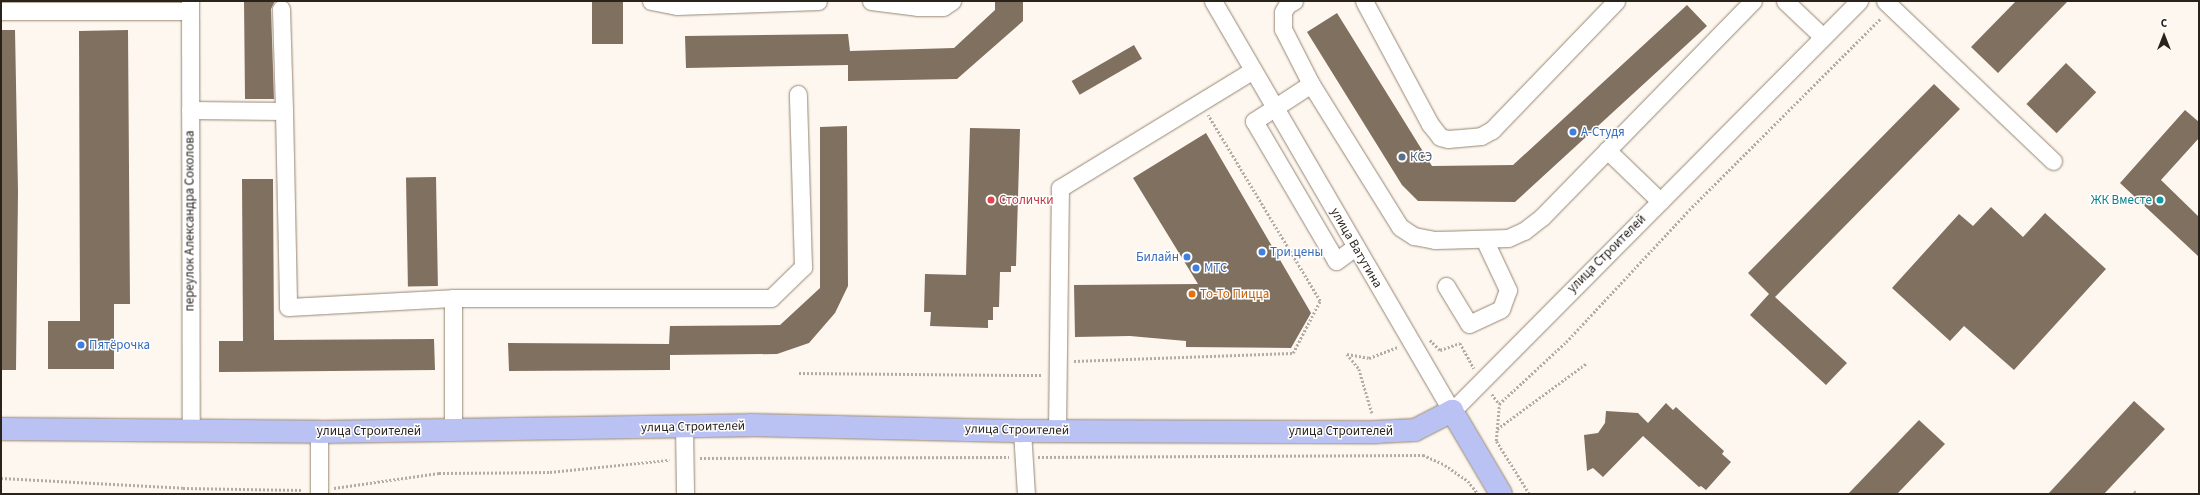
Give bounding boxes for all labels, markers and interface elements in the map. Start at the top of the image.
north arrow [2144,16,2184,56]
text: С [2161,16,2167,31]
place label: А-Студя [1581,124,1625,140]
marker: А-Студя [1568,127,1578,137]
street label: переулок Александра Соколова [182,131,198,311]
place label: КСЭ [1410,149,1432,165]
marker: КСЭ [1397,152,1407,162]
place label: Столички [999,192,1054,208]
place label: ЖК Вместе [2091,192,2152,208]
marker: Столички [986,195,996,205]
marker: ЖК Вместе [2155,195,2165,205]
street label: улица Ватутина [1327,205,1385,291]
street label: улица Строителей [1565,212,1649,296]
place label: Три цены [1270,244,1323,260]
marker: Три цены [1257,247,1267,257]
place label: Билайн [1136,249,1179,265]
marker: Билайн [1182,252,1192,262]
place label: МТС [1204,260,1228,276]
marker: МТС [1191,263,1201,273]
place label: То-То Пицца [1200,286,1269,302]
marker: То-То Пицца [1187,289,1197,299]
place label: Пятёрочка [89,337,150,353]
marker: Пятёрочка [76,340,86,350]
street label: улица Строителей [641,418,745,436]
street label: улица Строителей [965,421,1069,439]
street label: улица Строителей [317,423,421,439]
street label: улица Строителей [1289,423,1393,439]

